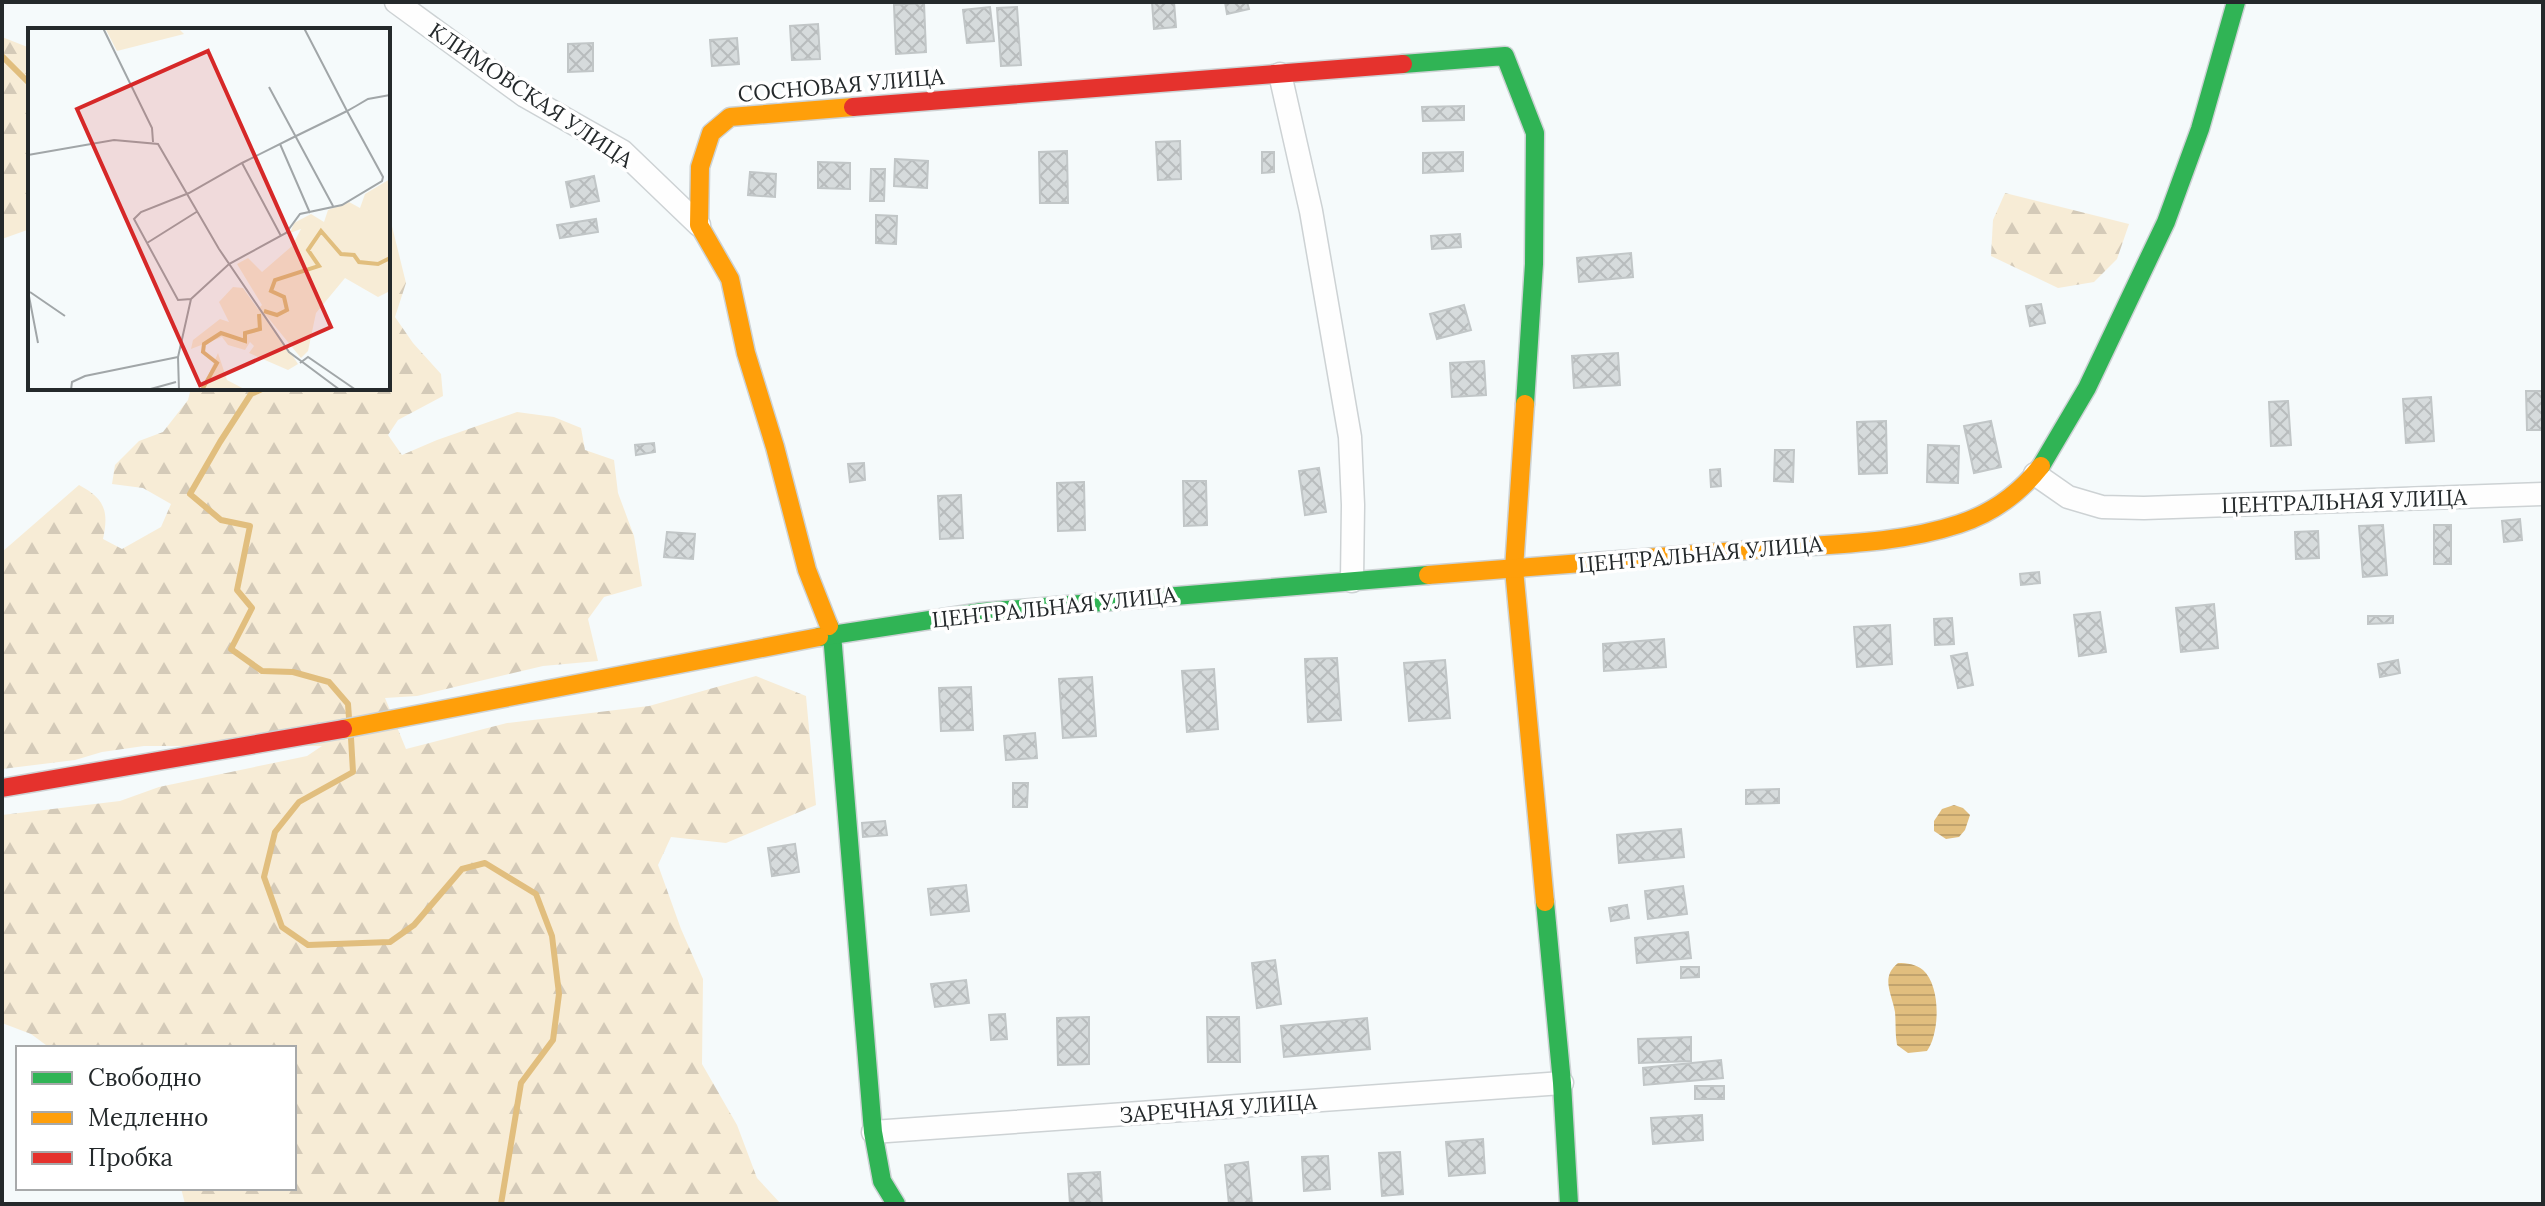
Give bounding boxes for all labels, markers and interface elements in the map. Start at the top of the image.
street label: КЛИМОВСКАЯ УЛИЦА [424,16,639,174]
inset map [28,28,390,390]
street label: СОСНОВАЯ УЛИЦА [737,62,947,108]
street label: ЦЕНТРАЛЬНАЯ УЛИЦА [2221,483,2468,519]
street label: ЦЕНТРАЛЬНАЯ УЛИЦА [1577,529,1825,579]
street label: ЦЕНТРАЛЬНАЯ УЛИЦА [930,580,1179,634]
legend [16,1046,296,1190]
text: Свободно [88,1062,202,1093]
street label: ЗАРЕЧНАЯ УЛИЦА [1118,1087,1319,1129]
text: Медленно [88,1102,208,1133]
text: Пробка [88,1142,173,1173]

